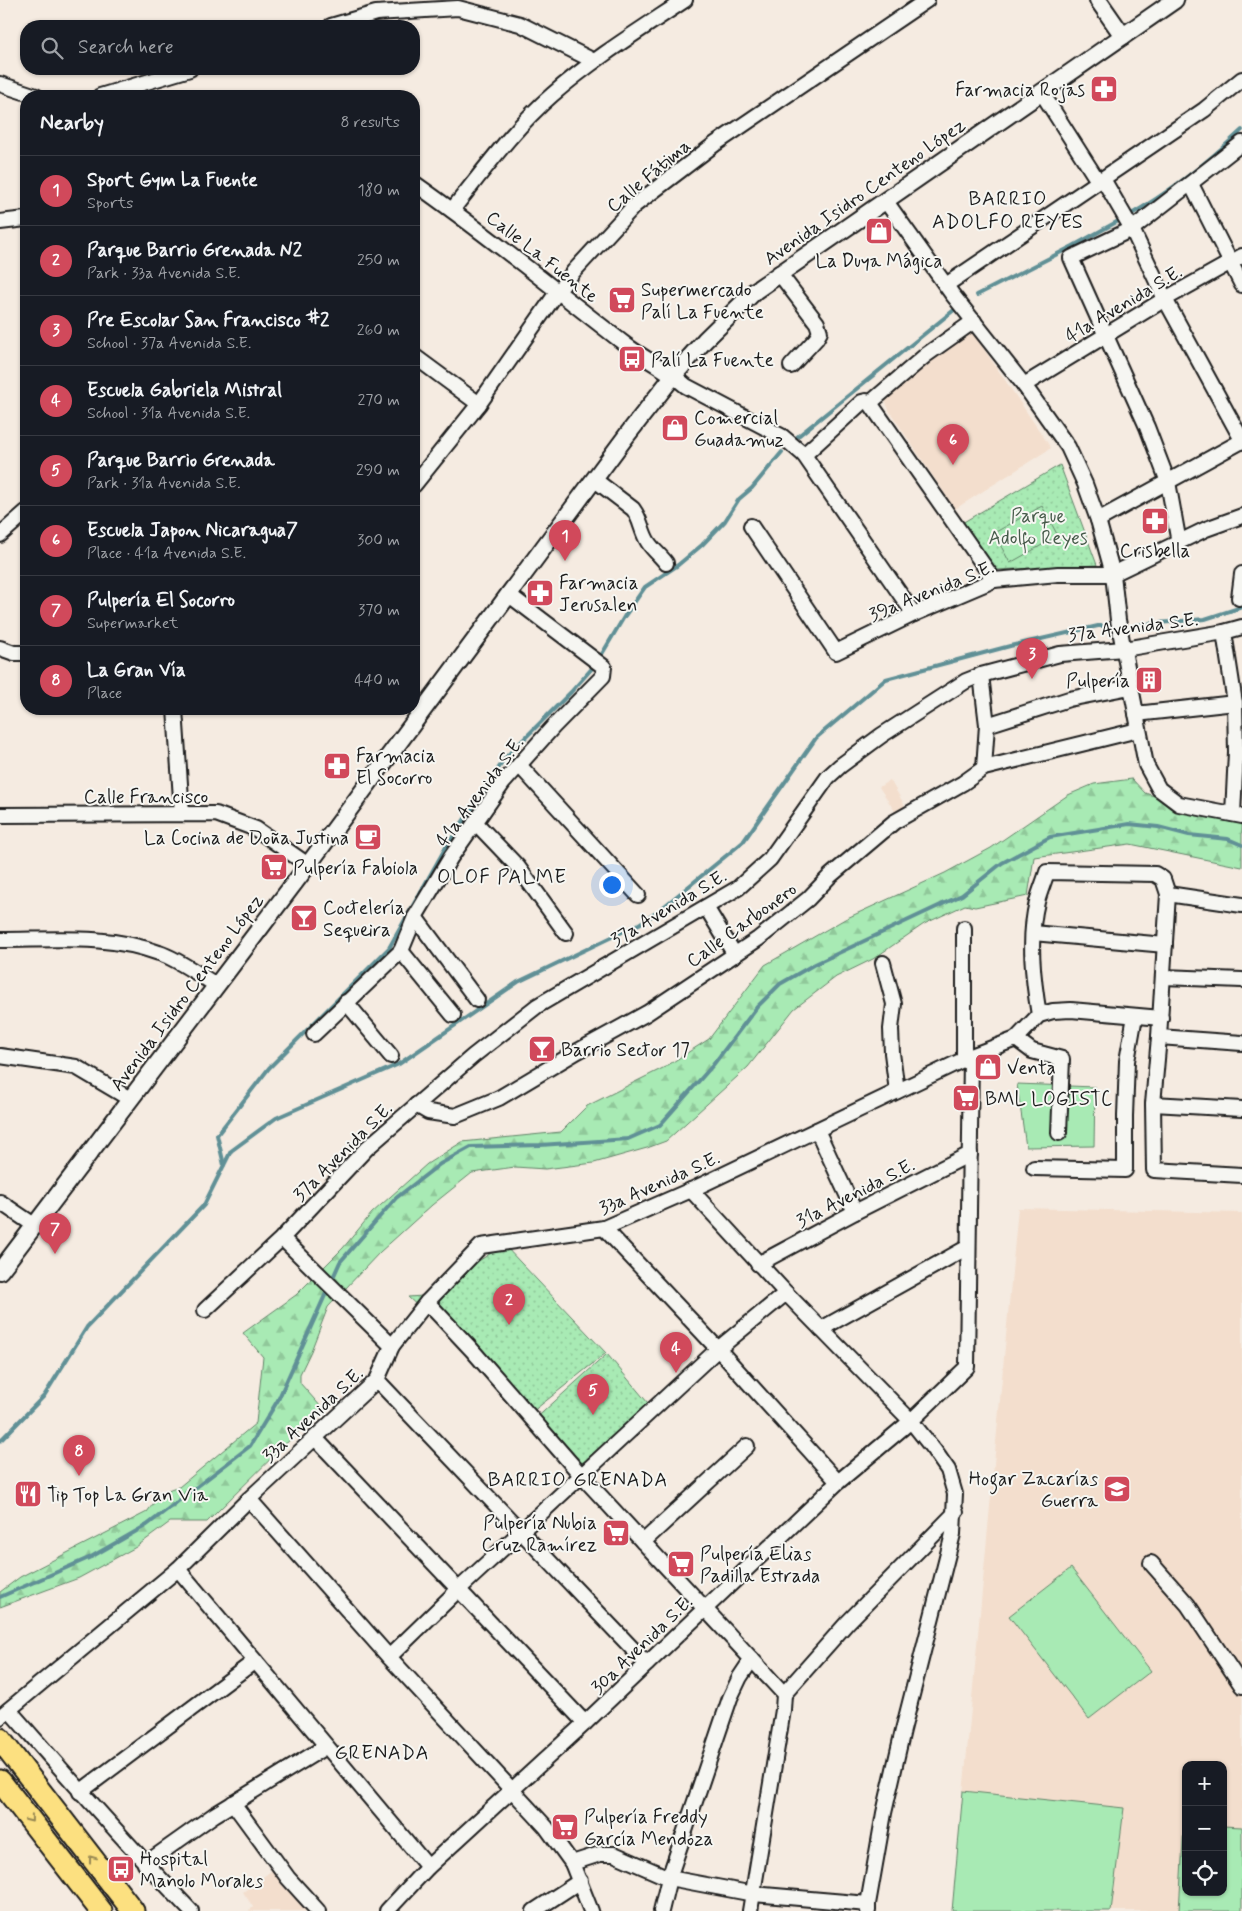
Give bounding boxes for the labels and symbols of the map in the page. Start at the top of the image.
pharmacy icon: Farmacia Rojas [1089,74,1119,104]
place label: Farmacia Rojas [955,78,1085,104]
street label: Avenida Isidro Centeno López [759,113,971,272]
street label: Calle Fátima [602,134,696,219]
district label: BARRIO ADOLFO REYES [932,186,1084,236]
street label: Calle La Fuente [481,205,603,309]
shop icon: La Duya Mágica [864,216,894,246]
place label: La Duya Mágica [815,249,943,275]
street label: 41a Avenida S.E. [1061,259,1187,349]
place label: Supermercado Palí La Fuente [641,278,764,325]
supermarket icon: Supermercado Palí La Fuente [607,285,637,315]
bus stop icon: Palí La Fuente [617,344,647,374]
place label: Palí La Fuente [651,348,774,373]
place label: Comercial Guadamuz [694,406,784,453]
shop icon: Comercial Guadamuz [660,413,690,443]
pin: 6 [937,424,969,465]
park label: Parque Adolfo Reyes [989,504,1087,554]
pharmacy icon: Crisbella [1140,506,1170,536]
pin: 1 [549,520,581,561]
place label: Crisbella [1120,539,1190,564]
street label: 39a Avenida S.E. [865,555,998,628]
place label: Farmacia Jerusalen [559,571,638,618]
pharmacy icon: Farmacia Jerusalen [525,578,555,608]
street label: 37a Avenida S.E. [1067,607,1200,648]
pin: 3 [1016,638,1048,679]
building icon: Pulpería [1134,665,1164,695]
place label: Pulpería [1066,669,1130,694]
street label: 41a Avenida S.E. [430,732,530,852]
place label: Farmacia El Socorro [356,744,435,791]
pharmacy icon: Farmacia El Socorro [322,751,352,781]
street label: Calle Francisco [84,785,208,810]
cafe icon: La Cocina de Doña Justina [353,822,383,852]
place label: La Cocina de Doña Justina [144,826,349,851]
supermarket icon: Pulpería Fabiola [259,852,289,882]
place label: Pulpería Fabiola [293,856,418,881]
district label: OLOF PALME [437,864,567,891]
street label: 37a Avenida S.E. [606,864,731,953]
your location [599,872,625,898]
street label: Calle Carbonero [682,877,802,974]
street label: Avenida Isidro Centeno López [105,889,270,1097]
place label: Coctelería Sequeira [323,896,405,943]
bar icon: Coctelería Sequeira [289,903,319,933]
bar icon: Barrio Sector 17 [527,1034,557,1064]
place label: Barrio Sector 17 [561,1038,690,1063]
shop icon: Venta [973,1052,1003,1082]
place label: Venta [1007,1056,1056,1081]
supermarket icon: BML LOGISTC [951,1083,981,1113]
place label: BML LOGISTC [985,1087,1112,1112]
street label: 37a Avenida S.E. [288,1097,398,1207]
street label: 33a Avenida S.E. [595,1146,724,1221]
street label: 31a Avenida S.E. [792,1153,919,1234]
pin: 7 [39,1213,71,1254]
pin: 2 [493,1284,525,1325]
pin: 4 [660,1332,692,1373]
street label: 33a Avenida S.E. [257,1362,369,1468]
pin: 5 [577,1374,609,1415]
pin: 8 [63,1435,95,1476]
district label: BARRIO GRENADA [488,1467,668,1494]
place label: Hogar Zacarías Guerra [969,1467,1099,1514]
school or university icon: Hogar Zacarías Guerra [1102,1474,1132,1504]
restaurant icon: Tip Top La Gran Via [13,1479,43,1509]
place label: Tip Top La Gran Via [47,1483,209,1508]
place label: Pulpería Nubia Cruz Ramírez [481,1511,597,1558]
supermarket icon: Pulpería Nubia Cruz Ramírez [601,1518,631,1548]
place label: Pulpería Elias Padilla Estrada [700,1542,820,1589]
supermarket icon: Pulpería Elias Padilla Estrada [666,1549,696,1579]
street label: 30a Avenida S.E. [586,1590,698,1700]
district label: GRENADA [334,1740,430,1767]
place label: Pulpería Freddy García Mendoza [584,1805,713,1852]
supermarket icon: Pulpería Freddy García Mendoza [550,1812,580,1842]
one-way arrow [25,1813,33,1822]
place label: Hospital Manolo Morales [140,1847,264,1894]
bus stop icon: Hospital Manolo Morales [106,1854,136,1884]
one-way arrow [89,1855,98,1865]

